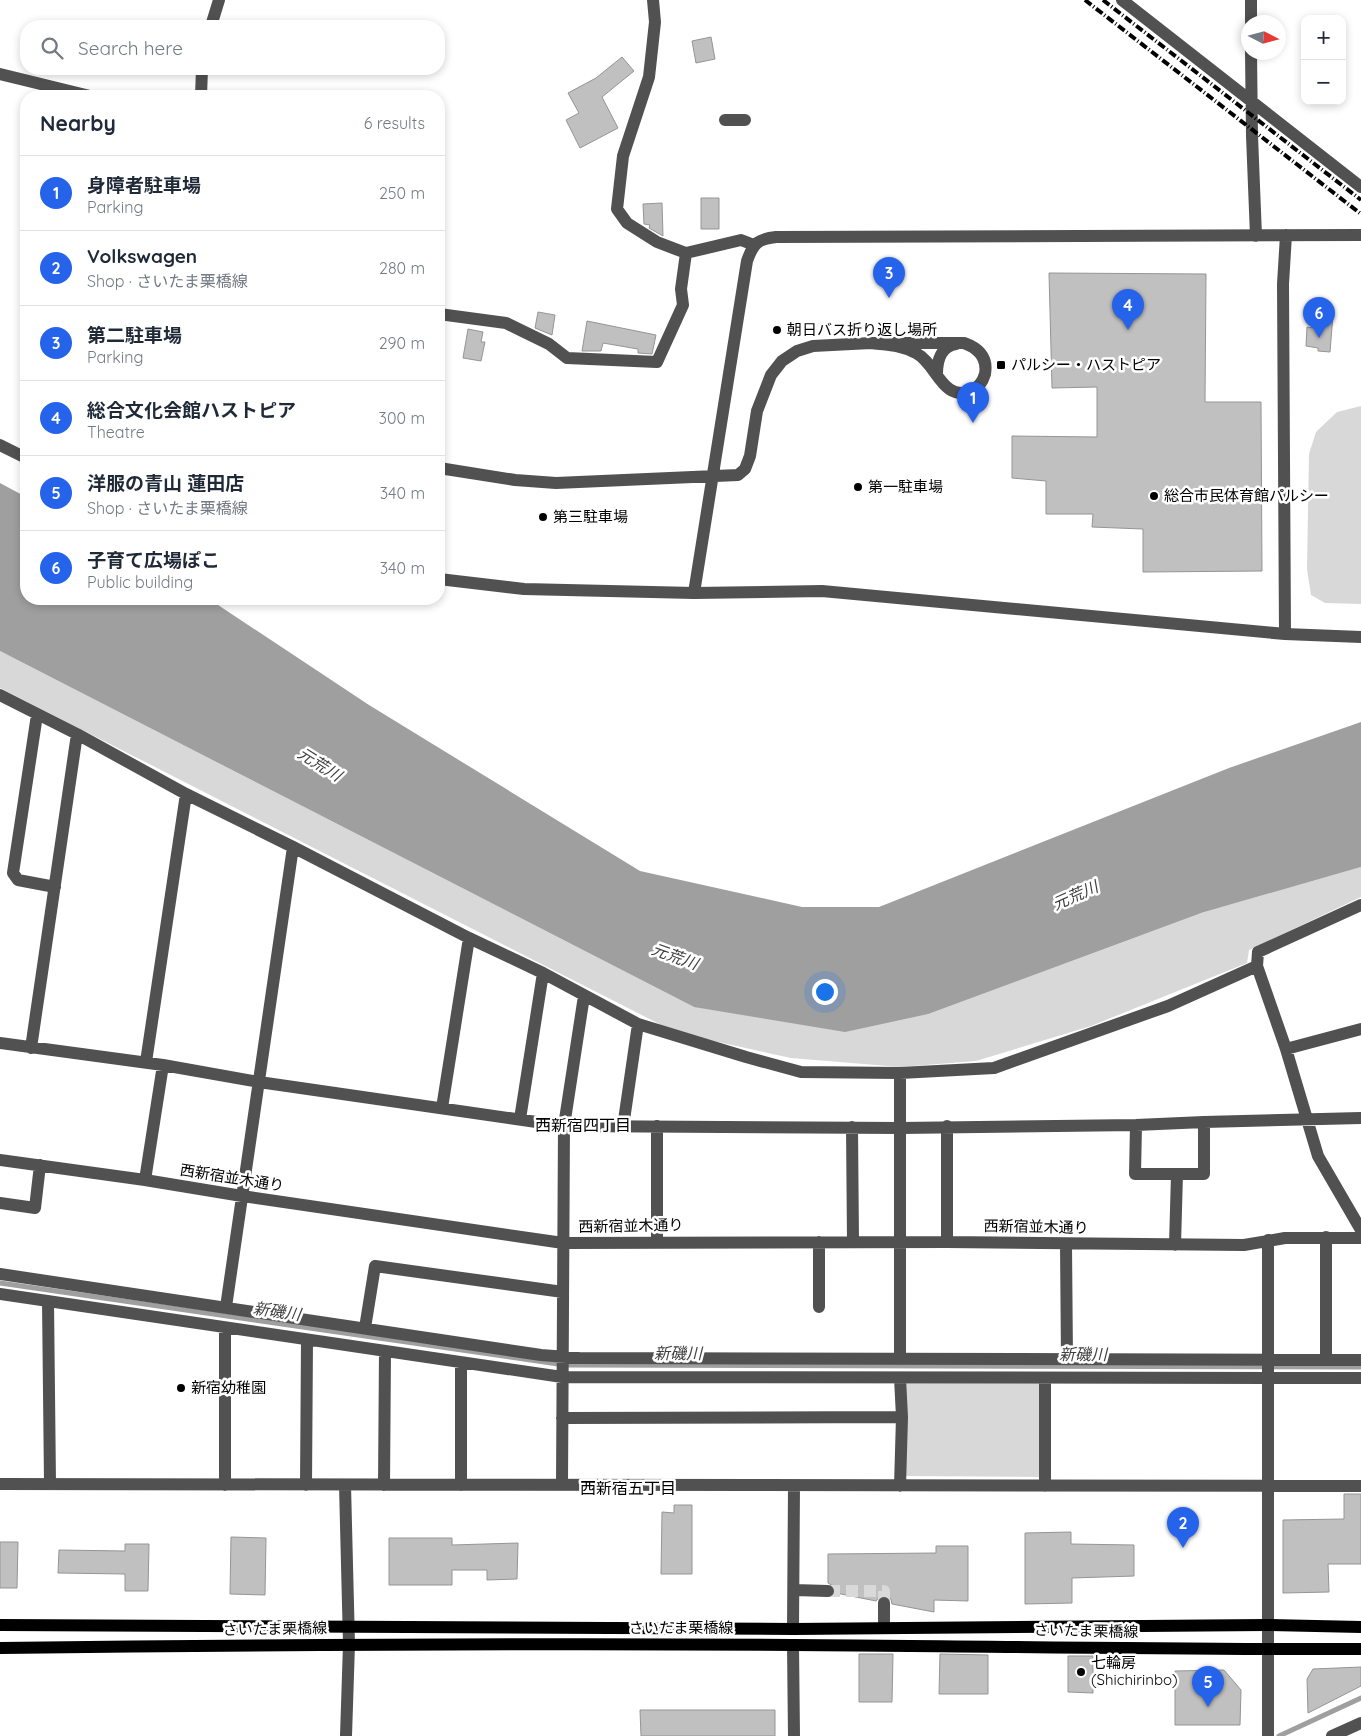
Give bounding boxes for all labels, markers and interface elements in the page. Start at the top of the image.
north arrow [1241,15,1286,60]
map controls [1301,15,1346,105]
button: + [1301,15,1346,60]
search box [20,20,445,75]
icon: search [38,34,66,62]
text: Search here [78,36,183,60]
button: − [1301,60,1346,105]
text: Nearby [40,110,116,136]
text: 6 results [364,113,425,133]
text: 身障者駐車場 [87,173,201,197]
text: 1 [53,183,59,203]
text: 250 m [379,183,425,203]
text: Parking [87,197,144,217]
text: Volkswagen [87,244,197,268]
pin: 3 [873,257,905,298]
text: 2 [51,258,61,278]
text: 280 m [379,258,425,278]
text: Shop · さいたま栗橋線 [87,271,248,291]
pin: 4 [1112,289,1144,330]
pin: 6 [1303,297,1335,338]
place label: 朝日バス折り返し場所 [787,320,937,339]
text: 第二駐車場 [87,323,182,347]
marker: 朝日バス折り返し場所 [771,324,783,336]
text: 3 [52,333,60,353]
text: 290 m [379,333,425,353]
text: Parking [87,347,144,367]
place label: パルシー・ハストピア [1011,355,1161,374]
marker: パルシー・ハストピア [995,359,1007,371]
pin: 1 [957,382,989,423]
text: 総合文化会館ハストピア [87,398,296,422]
text: 4 [51,408,61,428]
text: 300 m [379,408,425,428]
text: Theatre [87,422,145,442]
text: 洋服の青山 蓮田店 [87,471,244,495]
place label: 第一駐車場 [868,477,943,496]
marker: 第一駐車場 [852,481,864,493]
text: 5 [51,483,61,503]
text: 340 m [380,483,425,503]
place label: 総合市民体育館パルシー [1164,486,1329,505]
marker: 総合市民体育館パルシー [1148,490,1160,502]
text: Shop · さいたま栗橋線 [87,498,248,518]
place label: 第三駐車場 [553,507,628,526]
marker: 第三駐車場 [537,511,549,523]
text: 子育て広場ぽこ [87,548,220,572]
text: 6 [52,558,60,578]
text: 340 m [380,558,425,578]
text: Public building [87,572,193,592]
water label: 元荒川 [294,743,347,786]
water label: 元荒川 [1049,875,1103,914]
water label: 元荒川 [649,938,703,974]
your location [812,979,838,1005]
district label: 西新宿四丁目 [535,1115,631,1135]
street label: 西新宿並木通り [179,1160,285,1195]
street label: 西新宿並木通り [578,1215,684,1236]
street label: 西新宿並木通り [983,1216,1089,1237]
water label: 新磯川 [252,1298,304,1325]
water label: 新磯川 [654,1343,704,1363]
water label: 新磯川 [1059,1344,1109,1364]
place label: 新宿幼稚園 [191,1378,266,1397]
marker: 新宿幼稚園 [175,1382,187,1394]
district label: 西新宿五丁目 [580,1478,676,1498]
pin: 2 [1167,1507,1199,1548]
street label: さいたま栗橋線 [223,1618,327,1639]
street label: さいたま栗橋線 [629,1618,733,1637]
street label: さいたま栗橋線 [1034,1620,1138,1641]
place label: 七輪房 (Shichirinbo) [1091,1653,1178,1689]
marker: 七輪房 (Shichirinbo) [1075,1666,1087,1678]
pin: 5 [1192,1666,1224,1707]

